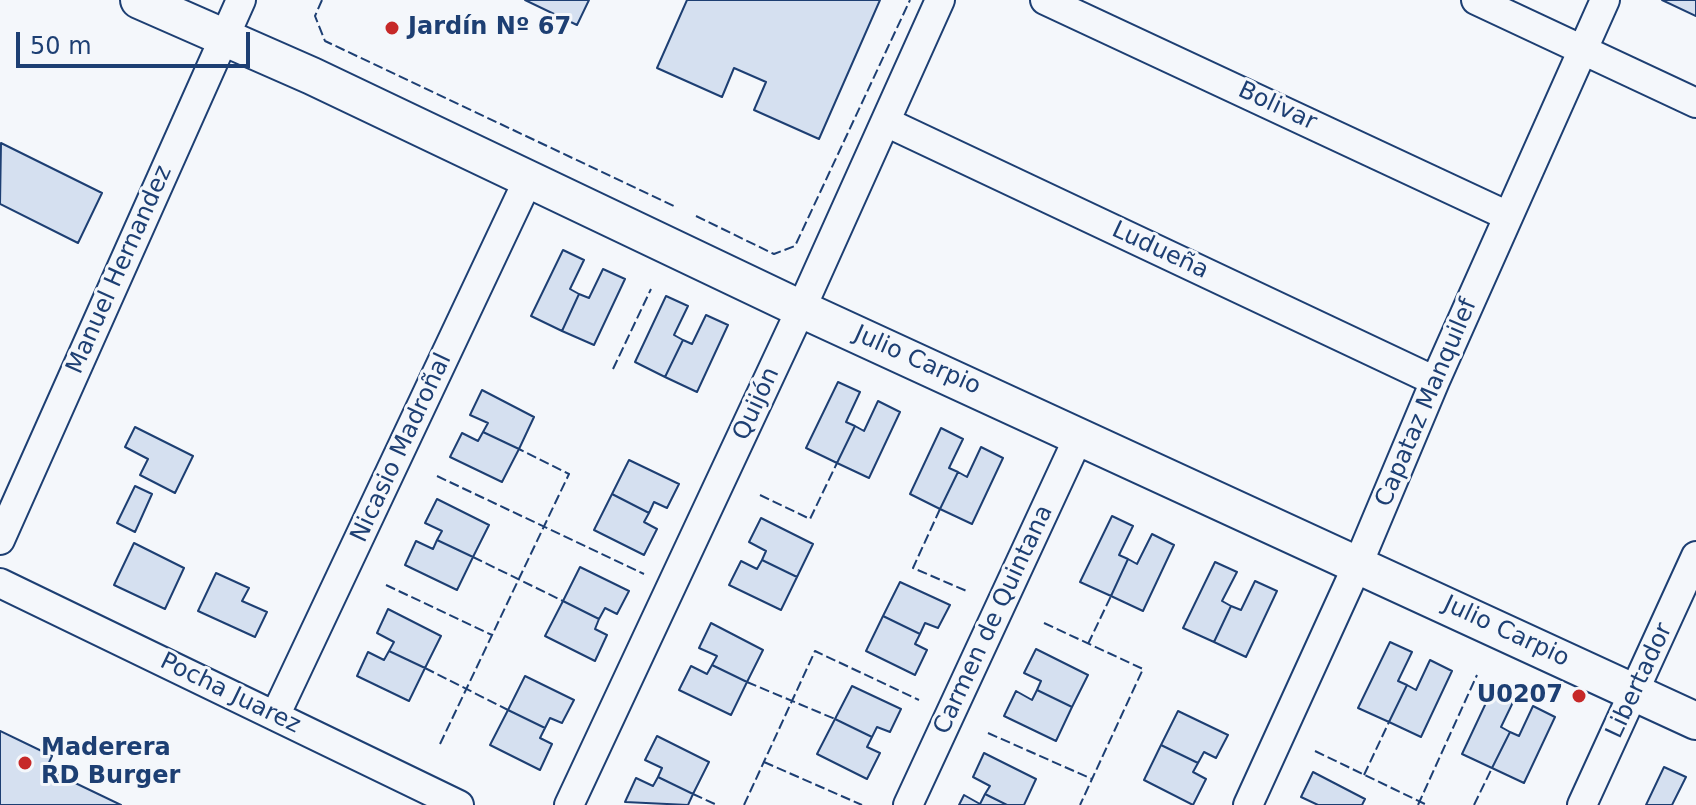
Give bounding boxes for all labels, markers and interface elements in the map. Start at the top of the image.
place label: Jardín Nº 67 [408,14,571,42]
scale bar [20,16,254,66]
marker: Jardín Nº 67 [383,19,401,37]
text: 50 m [30,32,92,60]
street label: Bolivar [1233,76,1321,138]
street label: Manuel Hernandez [61,161,179,379]
street label: Ludueña [1107,216,1213,286]
street label: Capataz Manquilef [1370,295,1484,511]
street label: Julio Carpio [849,320,985,402]
street label: Nicasio Madroñal [346,349,458,547]
street label: Quijón [728,363,786,445]
street label: Carmen de Quintana [928,501,1060,739]
street label: Julio Carpio [1438,590,1574,674]
street label: Libertador [1601,619,1679,743]
street label: Pocha Juarez [155,648,305,740]
place label: U0207 [1477,682,1563,710]
marker: U0207 [1570,687,1588,705]
place label: Maderera RD Burger [41,735,180,791]
marker: Maderera RD Burger [16,754,34,772]

